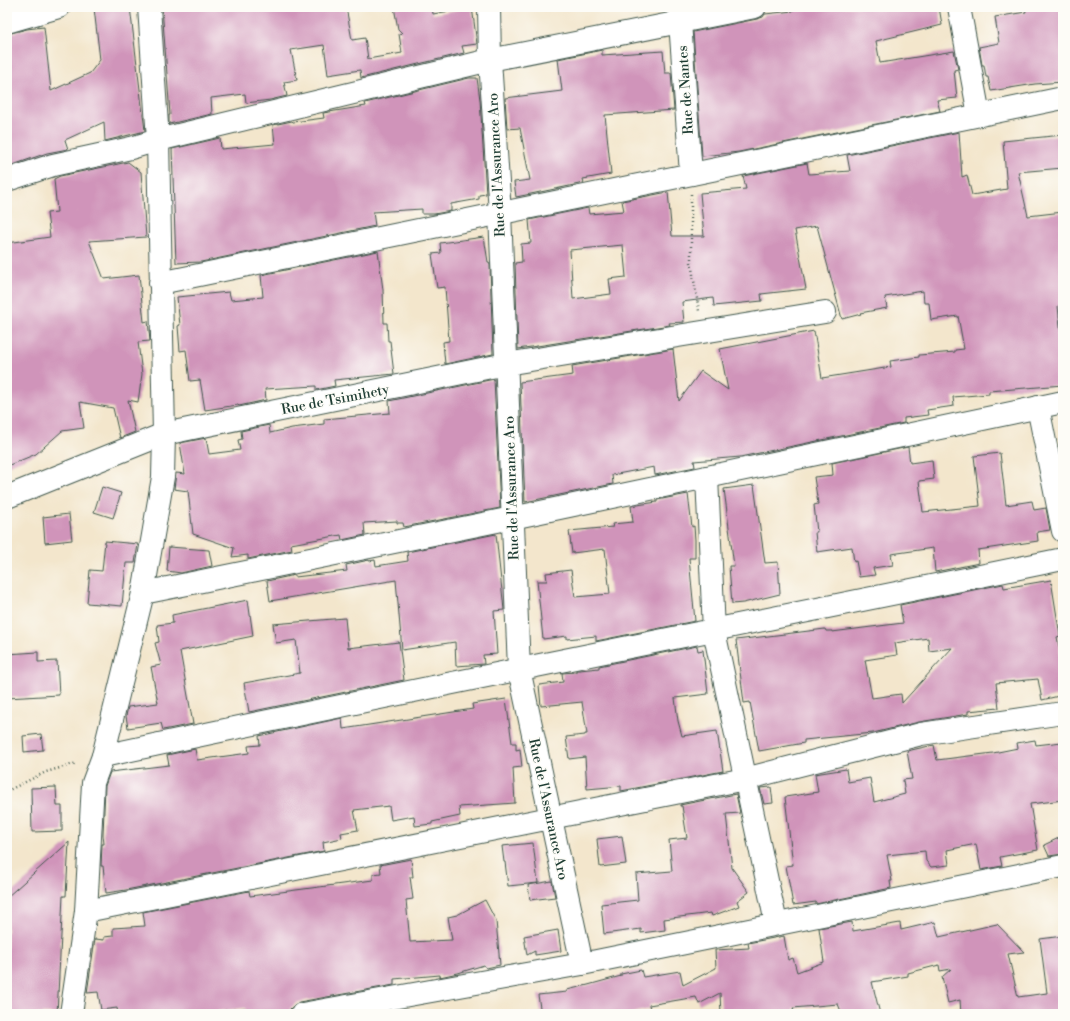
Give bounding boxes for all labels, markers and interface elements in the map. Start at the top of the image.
street label: Rue de Nantes [674,45,698,135]
street label: Rue de l'Assurance Aro [484,92,510,238]
street label: Rue de Tsimihety [280,381,391,419]
street label: Rue de l'Assurance Aro [500,415,524,560]
street label: Rue de l'Assurance Aro [524,737,572,882]

